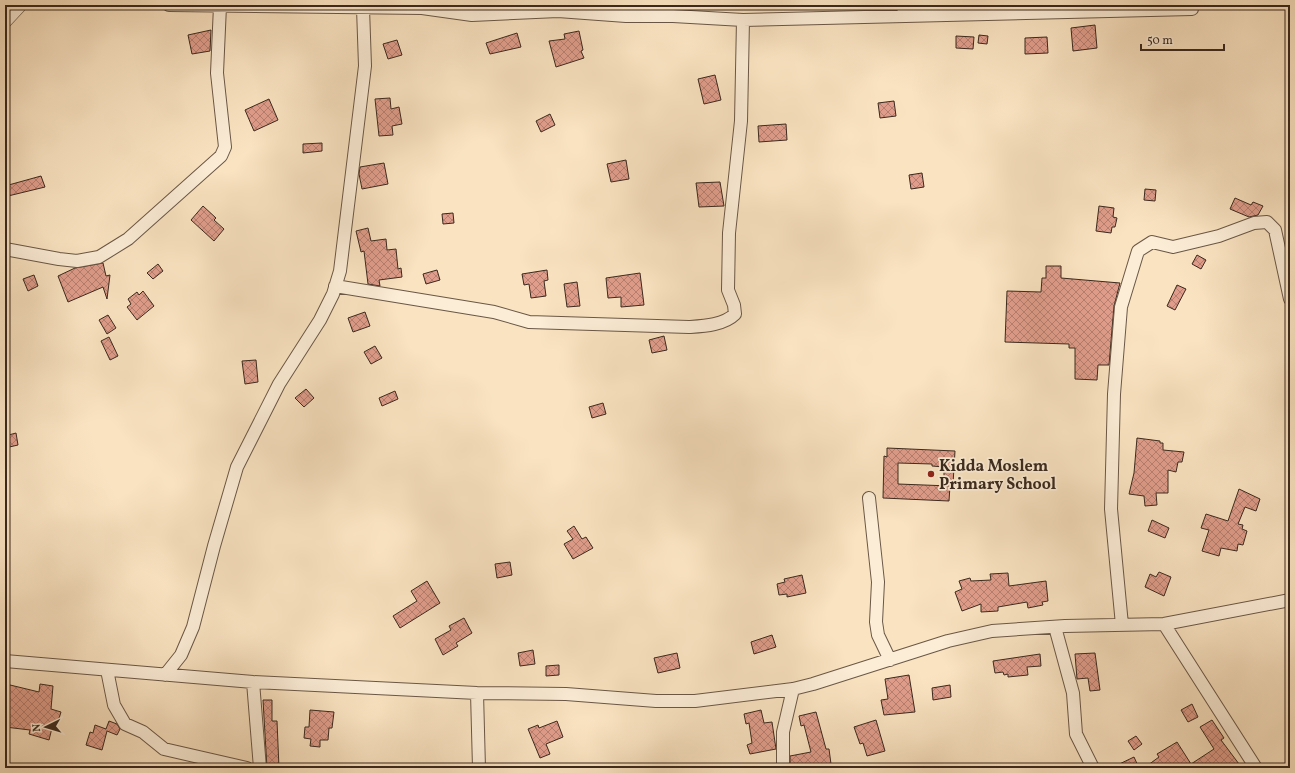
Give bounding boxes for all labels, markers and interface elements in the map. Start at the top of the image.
scale bar [1141,26,1224,52]
text: 50 m [1147,33,1173,49]
place label: Kidda Moslem Primary School [939,456,1057,496]
marker: Kidda Moslem Primary School [926,469,936,479]
north arrow [26,707,66,747]
text: N [30,723,45,732]

